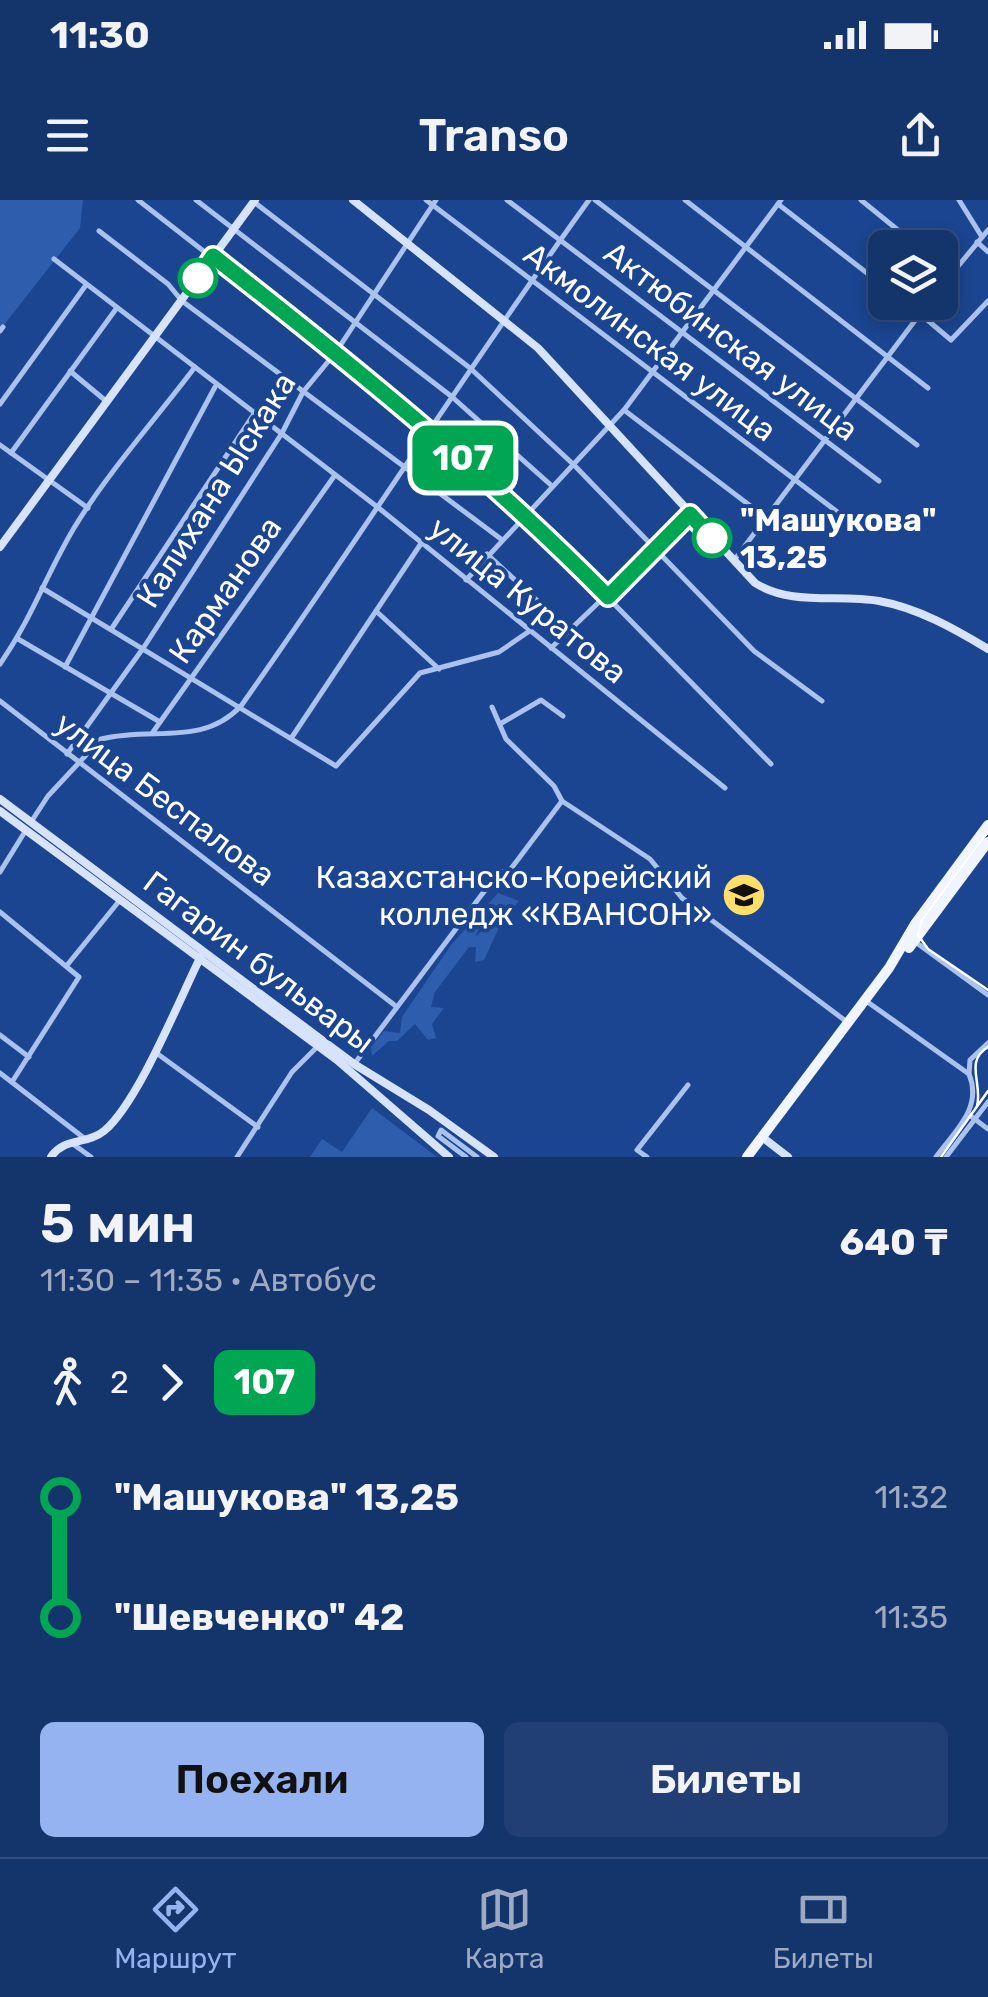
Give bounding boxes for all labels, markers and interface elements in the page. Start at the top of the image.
text: 11:30 [50,12,150,58]
icon: menu [40,108,95,163]
icon: share [893,108,948,163]
text: Transo [419,109,569,162]
map controls [868,230,958,320]
button: layers [868,230,958,320]
street label: Актюбинская улица [597,233,865,449]
street label: Акмолинская улица [516,235,784,449]
unlabelled marker [179,259,217,297]
street label: Калихана Ыскака [128,366,304,614]
line badge: 107 [406,426,520,490]
text: 107 [432,437,494,479]
place label: "Машукова" 13,25 [740,501,936,576]
street label: Карманова [161,509,289,671]
street label: улица Куратова [421,509,635,691]
marker: "Машукова" 13,25 [693,519,731,557]
street label: улица Беспалова [48,704,282,894]
place label: Казахстанско-Корейский колледж «КВАНСОН» [316,858,712,933]
street label: Гагарин бульвары [136,863,382,1061]
school or university icon: Казахстанско-Корейский колледж «КВАНСОН» [721,872,767,918]
text: 5 мин [40,1191,195,1256]
text: 640 ₸ [839,1219,948,1265]
text: 11:30 – 11:35 · Автобус [40,1261,377,1299]
icon: walk [40,1355,95,1410]
icon: forward [144,1355,199,1410]
text: 107 [234,1361,295,1403]
text: 2 [110,1363,129,1401]
text: "Машукова" 13,25 [114,1474,459,1520]
text: 11:32 [874,1478,948,1516]
text: "Шевченко" 42 [114,1594,405,1640]
text: 11:35 [874,1598,948,1636]
button: Поехали [40,1722,484,1837]
button: Билеты [504,1722,948,1837]
tab: Маршрут [114,1882,236,1975]
tab: Карта [465,1882,545,1975]
tab: Билеты [773,1882,874,1975]

